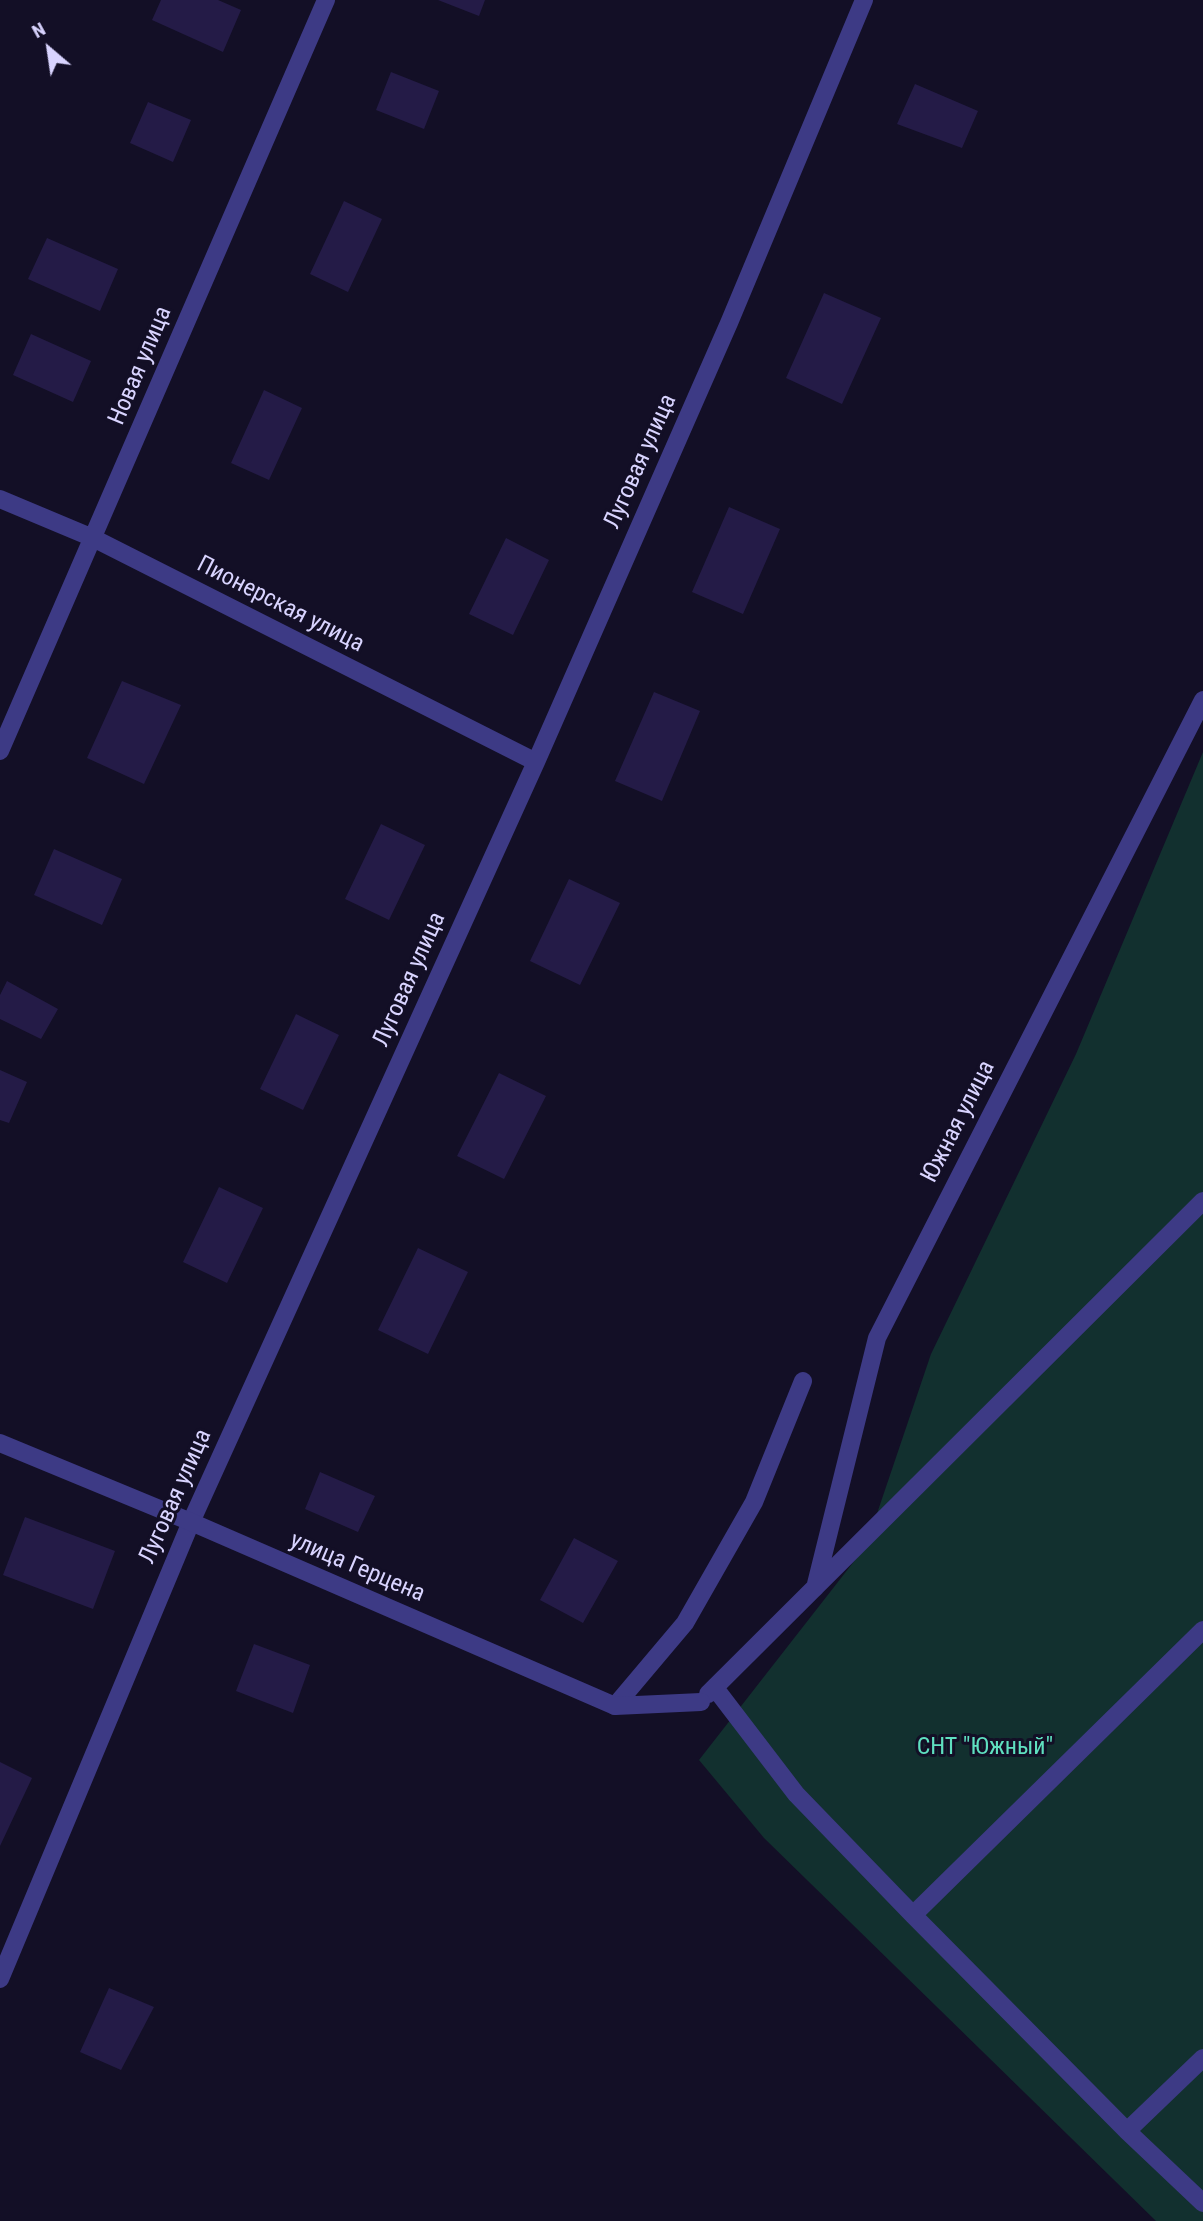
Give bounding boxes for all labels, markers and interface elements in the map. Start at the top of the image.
north arrow [14,14,84,84]
text: N [28,17,49,43]
street label: Новая улица [103,303,179,429]
street label: Луговая улица [599,390,683,534]
street label: Пионерская улица [192,550,368,660]
street label: Луговая улица [368,908,452,1052]
street label: Южная улица [916,1056,1002,1188]
street label: Луговая улица [134,1425,218,1569]
street label: улица Герцена [285,1527,429,1609]
park label: СНТ "Южный" [917,1734,1053,1762]

